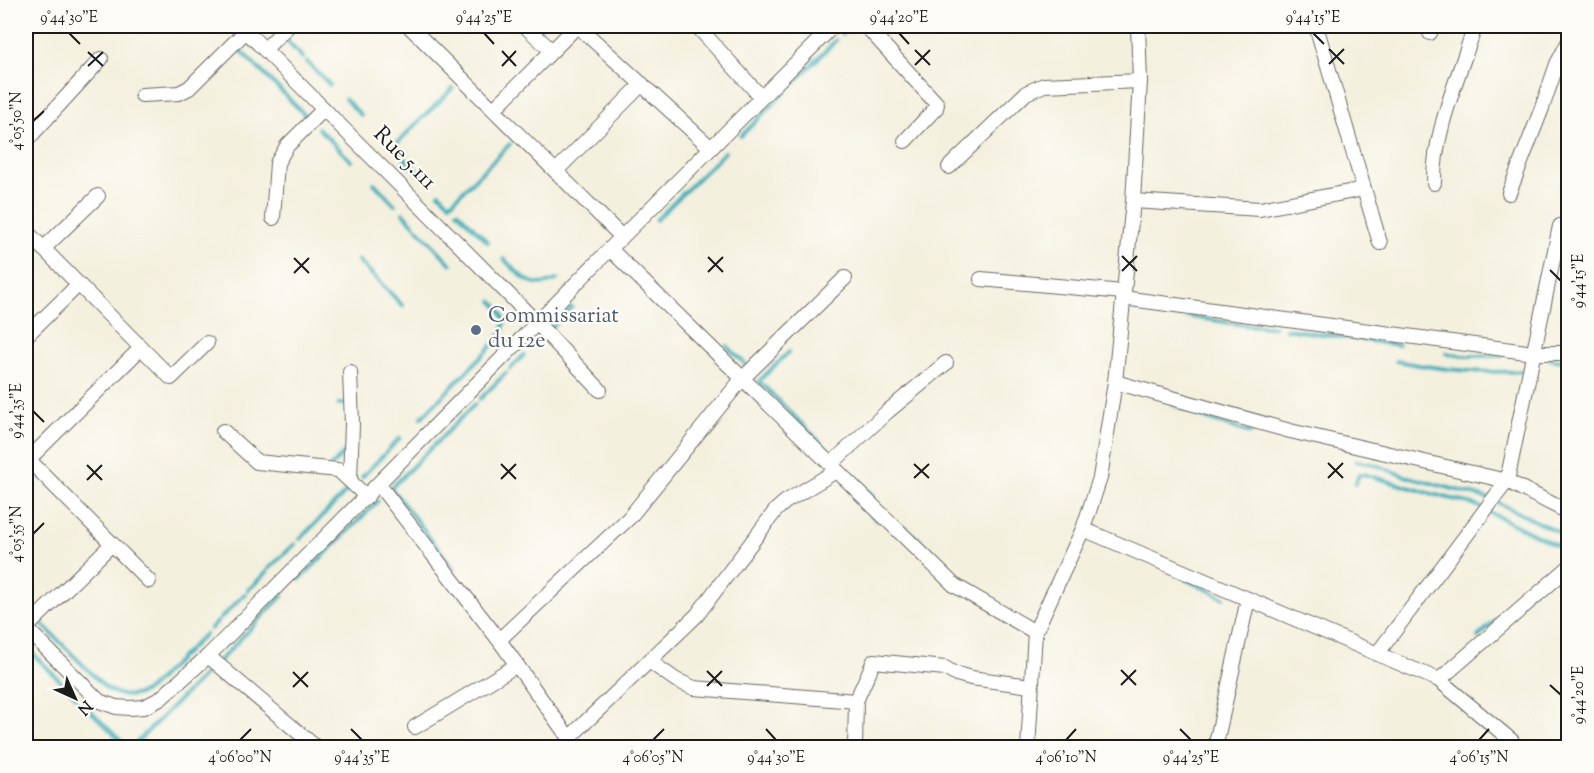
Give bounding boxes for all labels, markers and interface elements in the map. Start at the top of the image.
text: 9°44'30"E [40,8,98,29]
text: 9°44'25"E [456,8,512,29]
text: 9°44'20"E [870,8,928,29]
text: 9°44'15"E [1286,8,1340,29]
text: 4°05'50"N [7,91,28,151]
street label: Rue 5.111 [365,120,443,198]
text: 9°44'15"E [1569,254,1590,308]
place label: Commissariat du 12e [488,301,619,358]
marker: Commissariat du 12e [469,323,483,337]
text: 9°44'35"E [7,383,28,439]
text: 4°05'55"N [7,506,28,562]
text: 9°44'20"E [1569,666,1590,724]
north arrow [45,668,105,728]
text: N [71,694,96,720]
text: 4°06'00"N [208,748,272,769]
text: 9°44'35"E [334,748,390,769]
text: 4°06'05"N [623,748,684,769]
text: 9°44'30"E [747,748,805,769]
text: 4°06'10"N [1035,748,1097,769]
text: 9°44'25"E [1163,748,1219,769]
text: 4°06'15"N [1449,748,1509,769]

